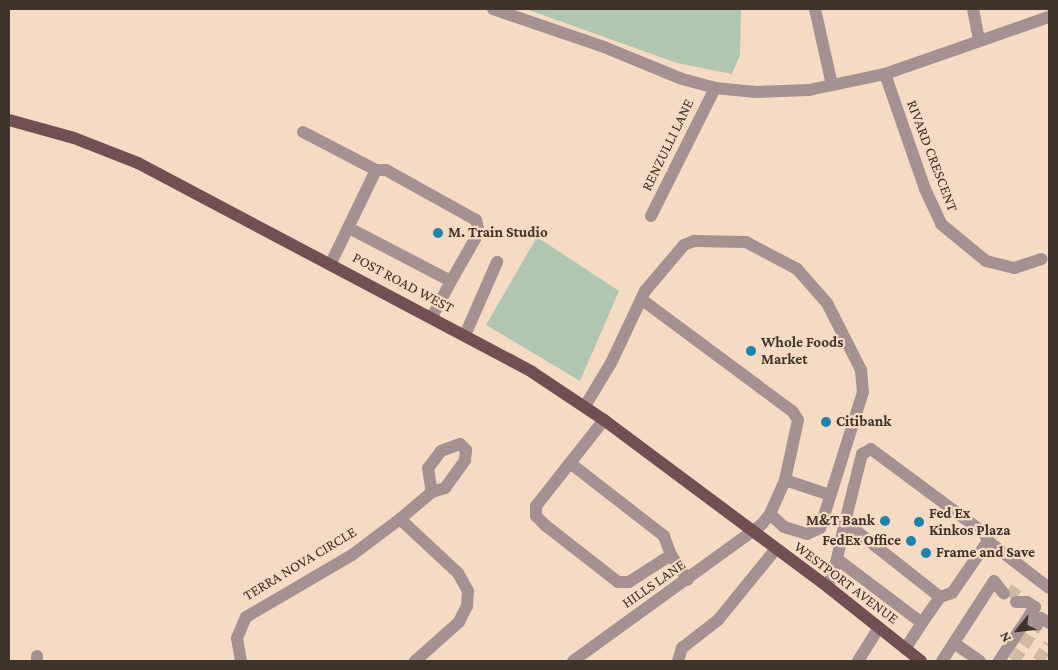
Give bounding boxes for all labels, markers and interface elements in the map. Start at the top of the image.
street label: RENZULLI LANE [638,96,698,194]
street label: RIVARD CRESCENT [902,98,962,214]
place label: M. Train Studio [448,224,548,242]
marker: M. Train Studio [432,227,444,239]
street label: POST ROAD WEST [349,249,457,317]
place label: Whole Foods Market [761,333,843,368]
marker: Whole Foods Market [745,345,757,357]
place label: Citibank [836,413,891,431]
marker: Citibank [820,416,832,428]
place label: Fed Ex Kinkos Plaza [929,504,1010,539]
place label: M&T Bank [806,512,875,530]
marker: M&T Bank [879,515,891,527]
marker: Fed Ex Kinkos Plaza [913,516,925,528]
street label: TERRA NOVA CIRCLE [240,523,360,605]
place label: FedEx Office [822,532,901,550]
marker: FedEx Office [905,535,917,547]
street label: WESTPORT AVENUE [790,538,902,628]
place label: Frame and Save [936,544,1035,562]
marker: Frame and Save [920,547,932,559]
street label: HILLS LANE [619,556,689,612]
north arrow [993,605,1043,655]
text: N [996,629,1014,645]

